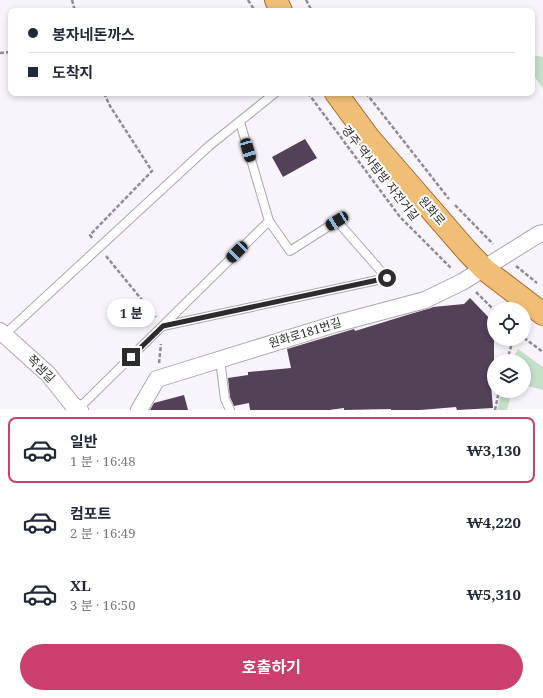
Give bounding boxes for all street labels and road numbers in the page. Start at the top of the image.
street label: 경주 역사탐방 자전거길 [338,121,423,224]
street label: 원화로 [415,193,450,229]
street label: 원화로181번길 [266,313,343,352]
street label: 쪽샘길 [24,351,59,386]

